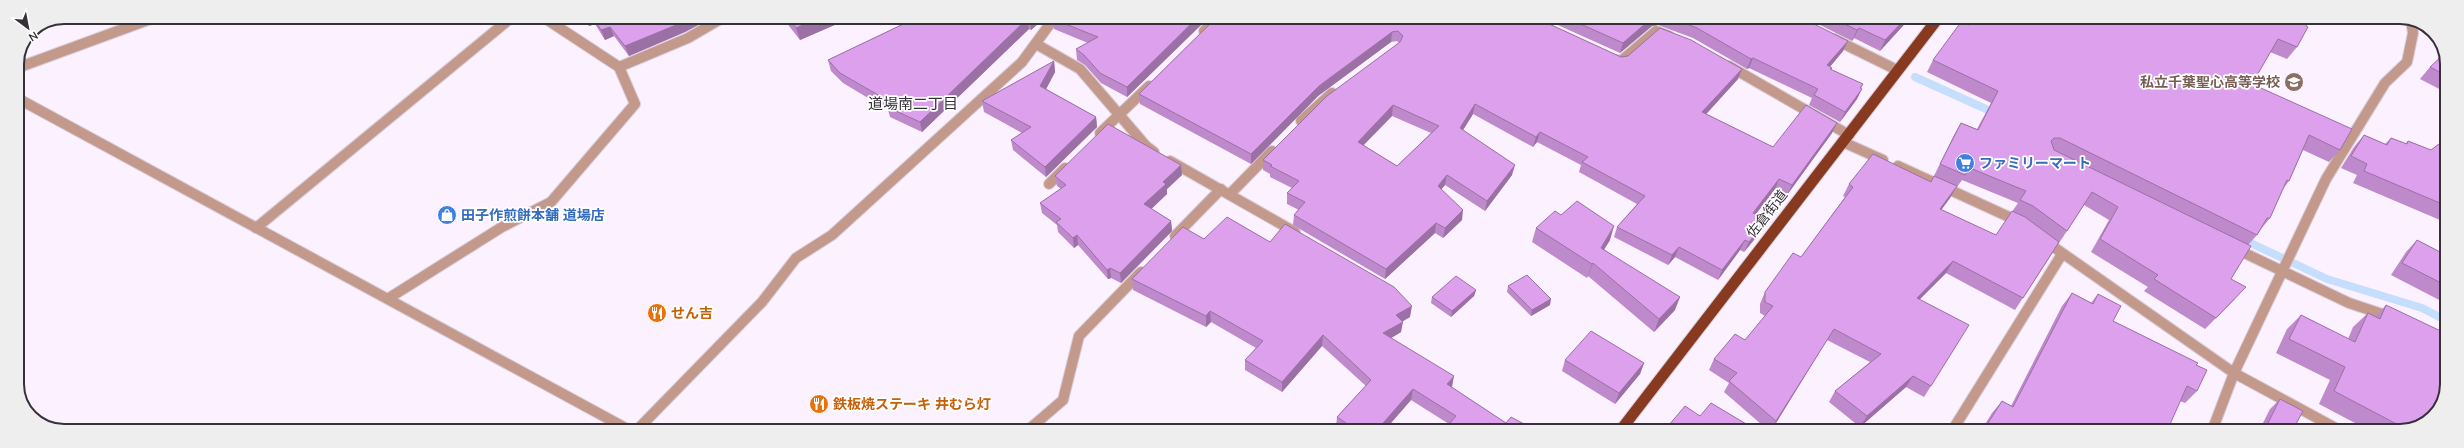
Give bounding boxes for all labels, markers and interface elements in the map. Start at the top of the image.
north arrow [8,8,48,48]
text: N [26,28,41,45]
school or university icon: 私立千葉聖心高等学校 [2283,71,2305,93]
place label: 私立千葉聖心高等学校 [2140,73,2280,92]
district label: 道場南二丁目 [868,94,958,114]
supermarket icon: ファミリーマート [1954,152,1976,174]
place label: ファミリーマート [1979,154,2091,173]
street label: 佐倉街道 [1742,186,1792,242]
shop icon: 田子作煎餅本舗 道場店 [436,204,458,226]
place label: 田子作煎餅本舗 道場店 [461,206,605,225]
restaurant icon: せん吉 [646,302,668,324]
place label: せん吉 [671,304,713,323]
restaurant icon: 鉄板焼ステーキ 井むら灯 [808,393,830,415]
place label: 鉄板焼ステーキ 井むら灯 [833,395,991,414]

